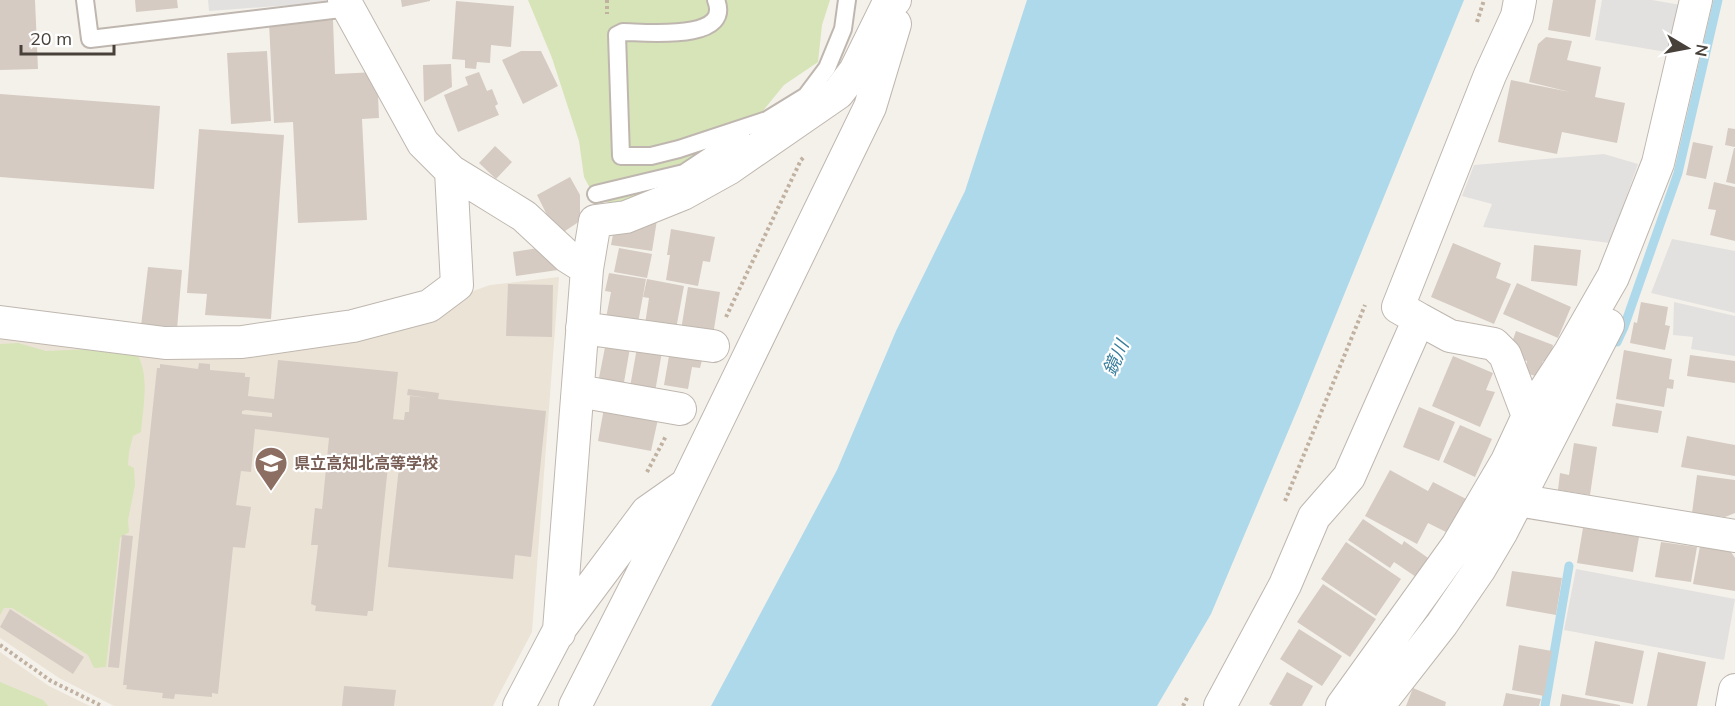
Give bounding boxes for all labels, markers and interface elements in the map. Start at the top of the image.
scale bar [21,18,114,56]
north arrow [1657,18,1717,78]
text: 20 m [30,27,72,50]
text: N [1691,43,1713,58]
water label: 鏡川 [1098,335,1134,379]
school or university icon: 県立高知北高等学校 [253,445,289,492]
place label: 県立高知北高等学校 [294,453,438,473]

